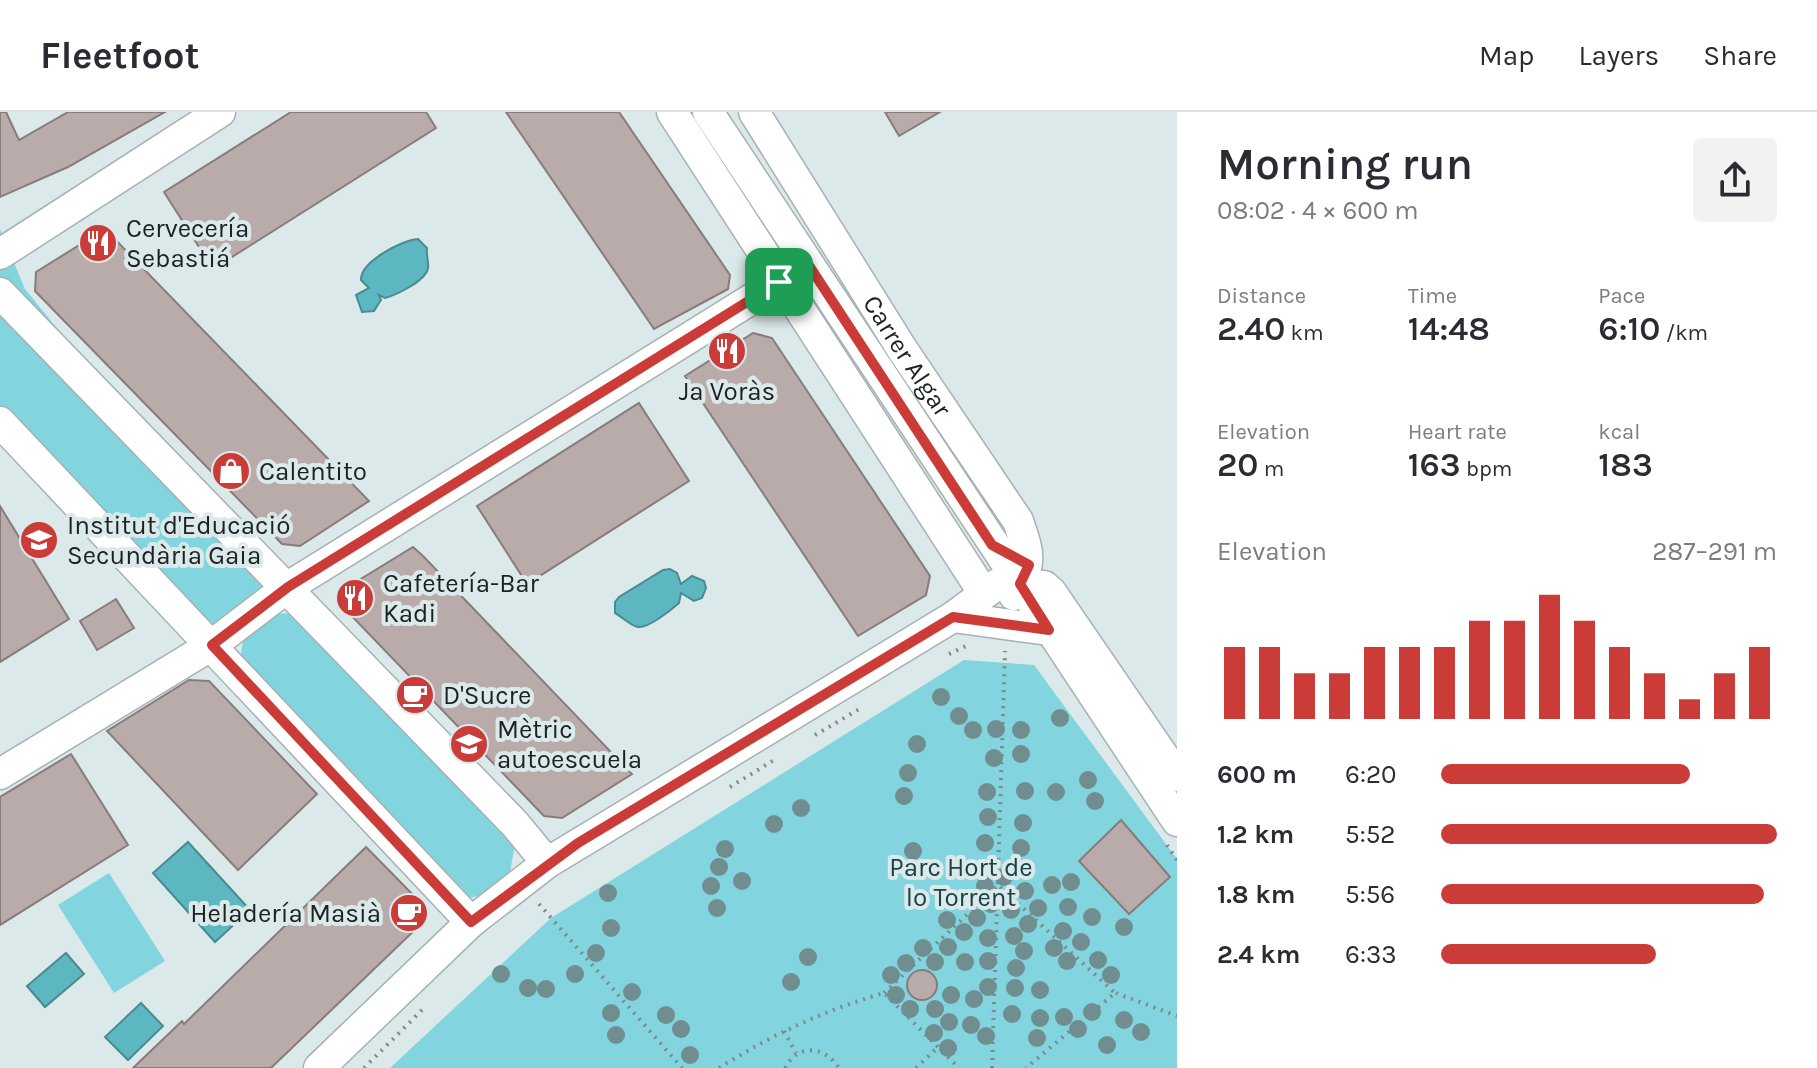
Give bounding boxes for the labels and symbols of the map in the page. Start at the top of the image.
place label: Cervecería Sebastiá [126,213,249,274]
restaurant icon: Cervecería Sebastiá [77,222,119,264]
pin [745,248,813,316]
street label: Carrer Algar [857,289,959,423]
restaurant icon: Ja Voràs [706,330,748,372]
place label: Ja Voràs [679,376,775,407]
shop icon: Calentito [210,450,252,492]
place label: Calentito [259,456,367,487]
place label: Institut d'Educació Secundària Gaia [67,510,290,571]
school or university icon: Institut d'Educació Secundària Gaia [18,519,60,561]
place label: Cafetería-Bar Kadi [383,568,540,629]
restaurant icon: Cafetería-Bar Kadi [334,577,376,619]
cafe icon: D'Sucre [394,674,436,716]
place label: D'Sucre [443,680,531,711]
place label: Mètric autoescuela [497,714,642,775]
school or university icon: Mètric autoescuela [448,723,490,765]
park label: Parc Hort de lo Torrent [889,852,1033,913]
cafe icon: Heladería Masià [388,892,430,934]
place label: Heladería Masià [190,898,381,929]

